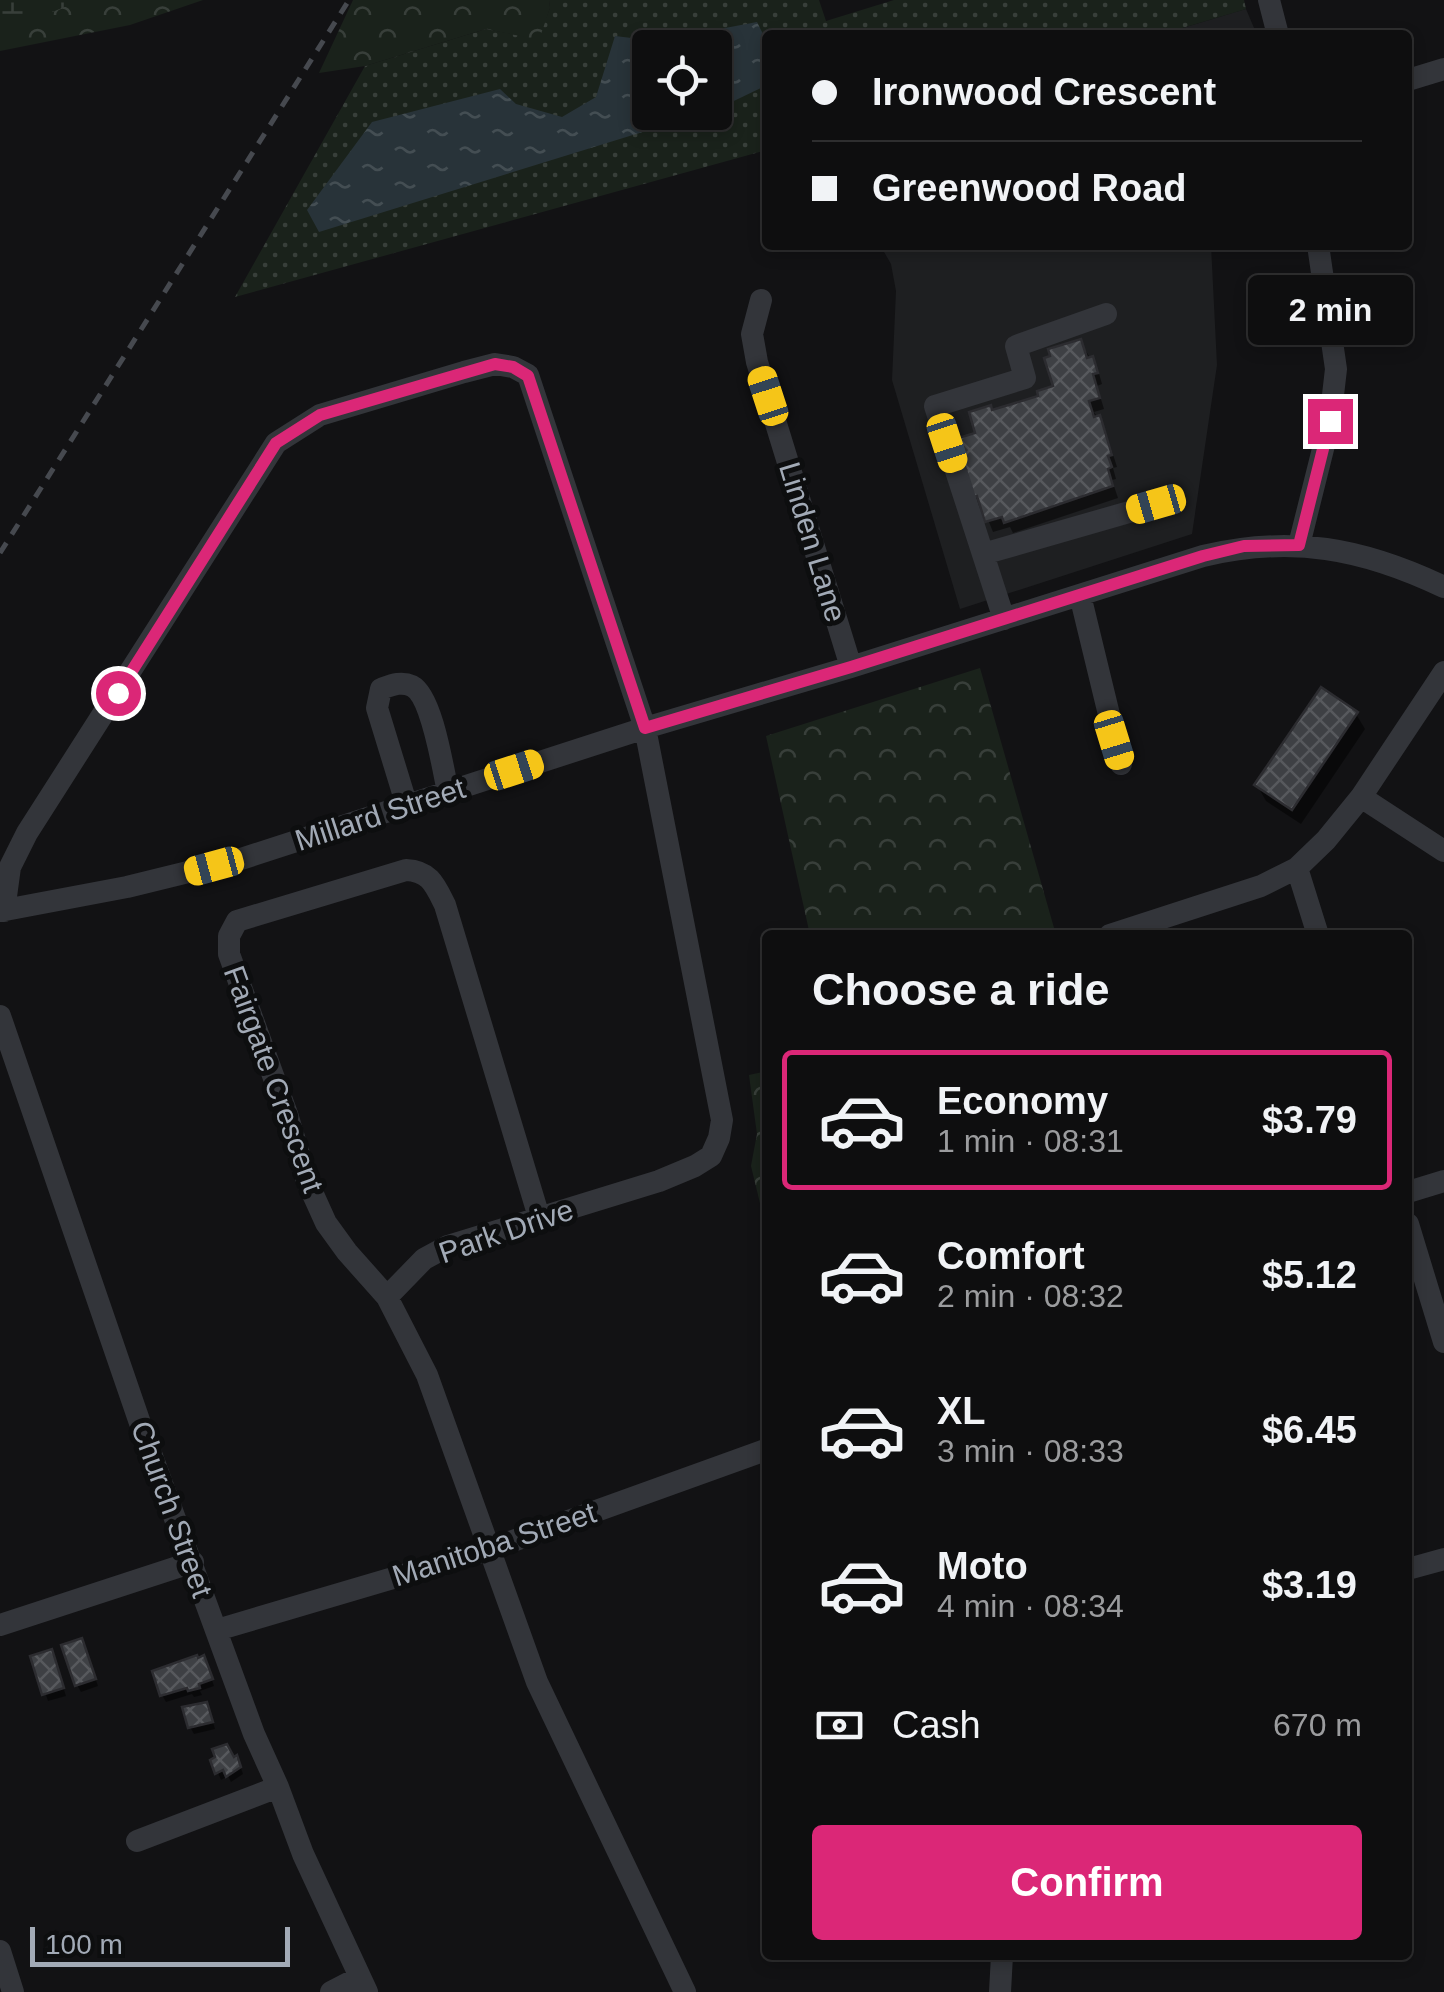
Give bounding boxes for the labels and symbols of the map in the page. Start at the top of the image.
callout: 2 min [1248,276,1412,346]
car [744,363,792,429]
route end [1308,399,1353,444]
car [923,410,971,476]
street label: Linden Lane [773,458,853,626]
car [1123,481,1189,527]
route start [96,671,141,716]
car [1091,707,1137,773]
car [481,746,547,794]
street label: Millard Street [291,771,470,857]
car [181,844,247,888]
street label: Fairgate Crescent [218,961,331,1197]
street label: Park Drive [434,1193,578,1269]
street label: Church Street [125,1416,219,1602]
street label: Manitoba Street [388,1495,600,1592]
scale bar [30,1922,290,1966]

